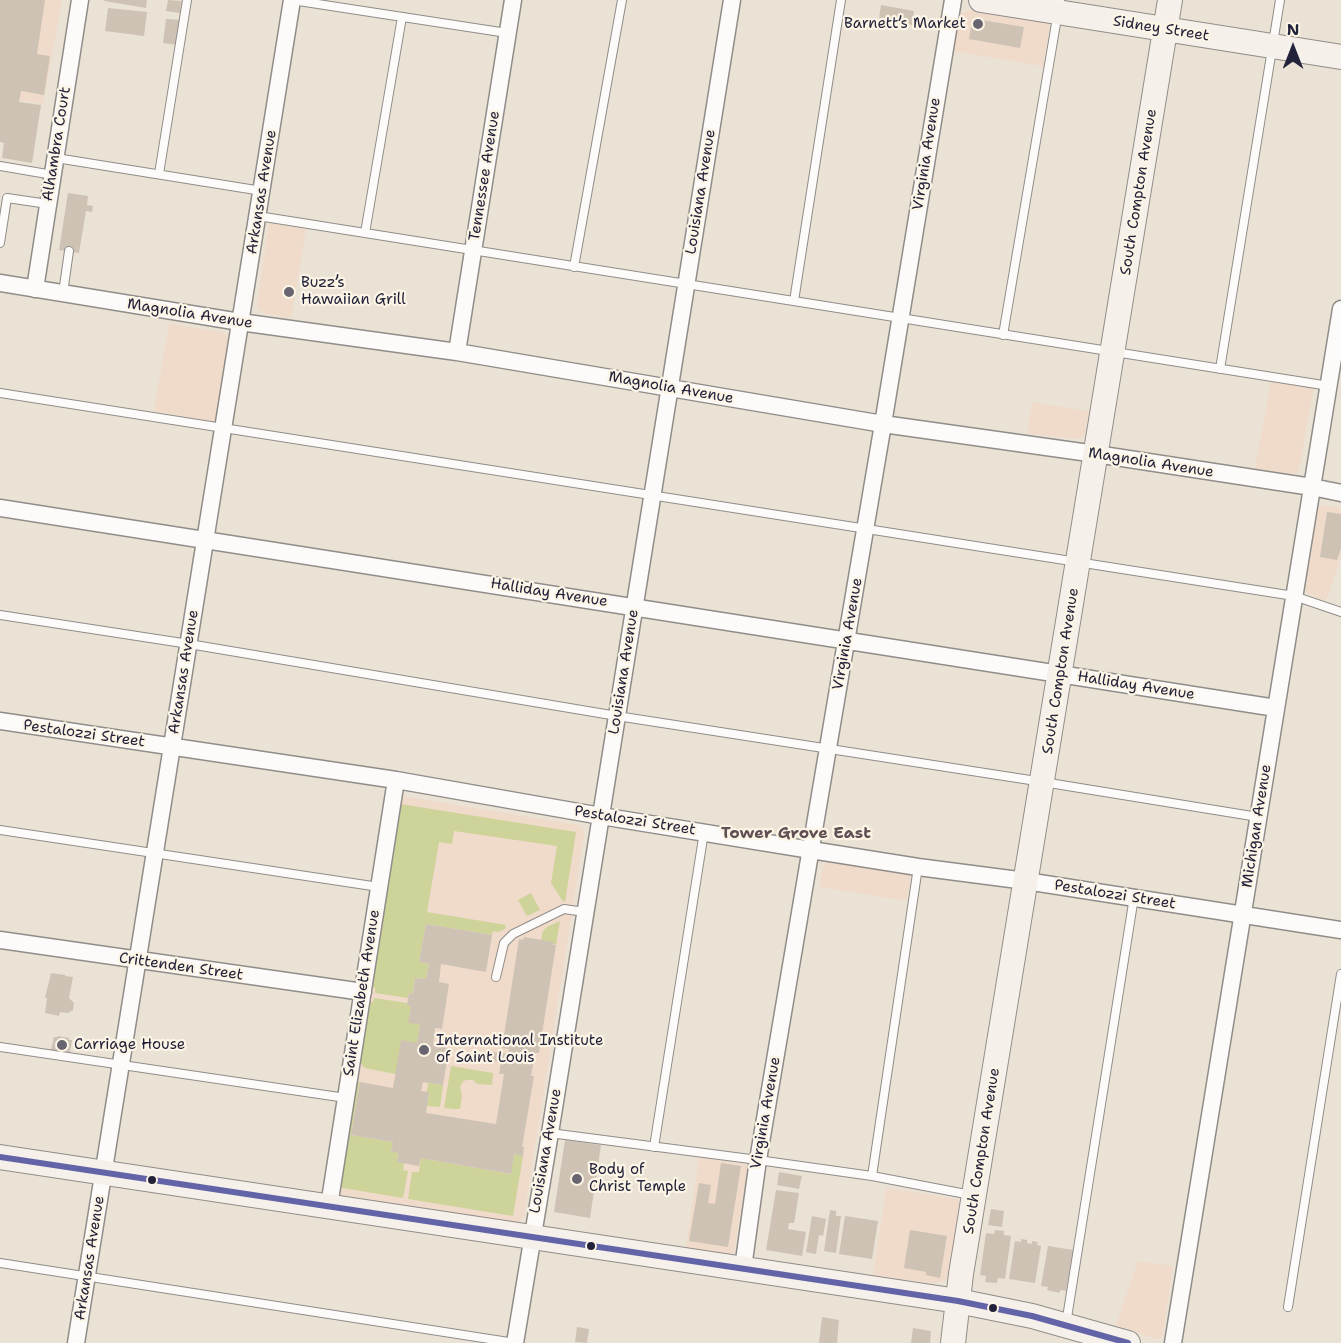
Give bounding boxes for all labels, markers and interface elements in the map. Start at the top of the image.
street label: Sidney Street [1112,13,1210,45]
place label: Barnett’s Market [844,15,966,33]
marker: Barnett’s Market [971,17,985,31]
north arrow [1263,18,1323,78]
text: N [1287,19,1299,40]
street label: Alhambra Court [39,85,75,203]
street label: Virginia Avenue [909,96,945,212]
street label: South Compton Avenue [1117,108,1161,276]
street label: Tennessee Avenue [466,110,504,242]
street label: Arkansas Avenue [243,128,281,256]
street label: Louisiana Avenue [682,128,720,256]
place label: Buzz’s Hawaiian Grill [301,274,406,309]
marker: Buzz’s Hawaiian Grill [282,285,296,299]
street label: Magnolia Avenue [126,295,254,333]
street label: Magnolia Avenue [607,368,735,408]
street label: Magnolia Avenue [1087,444,1215,482]
street label: Halliday Avenue [489,575,609,611]
street label: Virginia Avenue [829,576,867,692]
street label: South Compton Avenue [1039,587,1083,755]
street label: Arkansas Avenue [165,608,203,736]
street label: Louisiana Avenue [605,608,643,736]
street label: Halliday Avenue [1076,668,1196,704]
street label: Pestalozzi Street [22,717,146,751]
street label: Michigan Avenue [1238,763,1276,889]
street label: Pestalozzi Street [573,803,697,839]
district label: Tower Grove East [721,824,871,844]
street label: Pestalozzi Street [1053,877,1177,913]
street label: Saint Elizabeth Avenue [340,908,384,1078]
street label: Crittenden Street [118,949,244,985]
place label: International Institute of Saint Louis [436,1032,603,1067]
place label: Carriage House [74,1036,185,1054]
marker: Carriage House [55,1038,69,1052]
marker: International Institute of Saint Louis [417,1043,431,1057]
street label: Virginia Avenue [747,1055,785,1171]
street label: South Compton Avenue [960,1067,1004,1235]
street label: Louisiana Avenue [526,1087,566,1215]
place label: Body of Christ Temple [589,1161,686,1196]
marker: Body of Christ Temple [570,1172,584,1186]
unlabelled marker [146,1174,158,1186]
street label: Arkansas Avenue [71,1194,109,1322]
unlabelled marker [585,1240,597,1252]
unlabelled marker [987,1302,999,1314]

